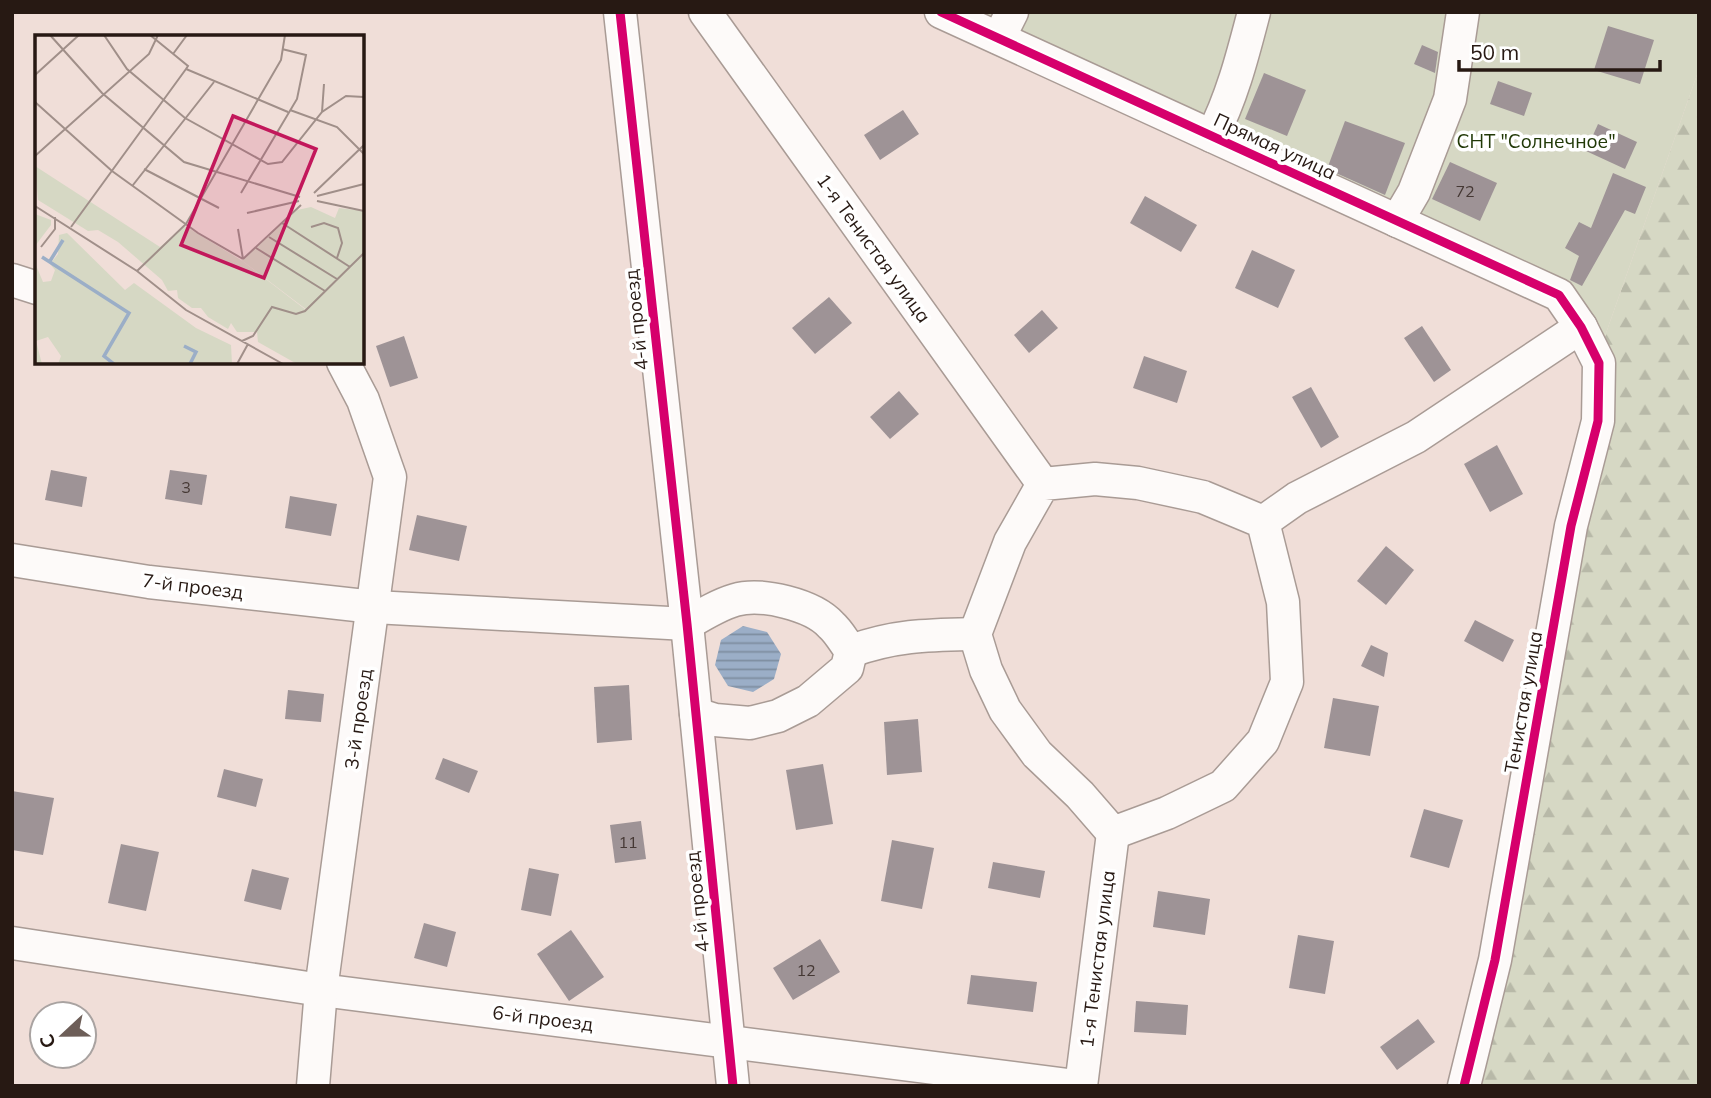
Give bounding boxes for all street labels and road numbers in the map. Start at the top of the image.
street label: Прямая улица [1210,107,1340,185]
street label: 1-я Тенистая улица [812,169,936,327]
street label: 4-й проезд [619,268,653,372]
street label: 7-й проезд [141,568,245,604]
street label: Тенистая улица [1499,629,1547,775]
street label: 3-й проезд [339,667,377,771]
street label: 4-й проезд [680,850,714,954]
street label: 1-я Тенистая улица [1074,869,1120,1049]
street label: 6-й проезд [491,1000,595,1036]

